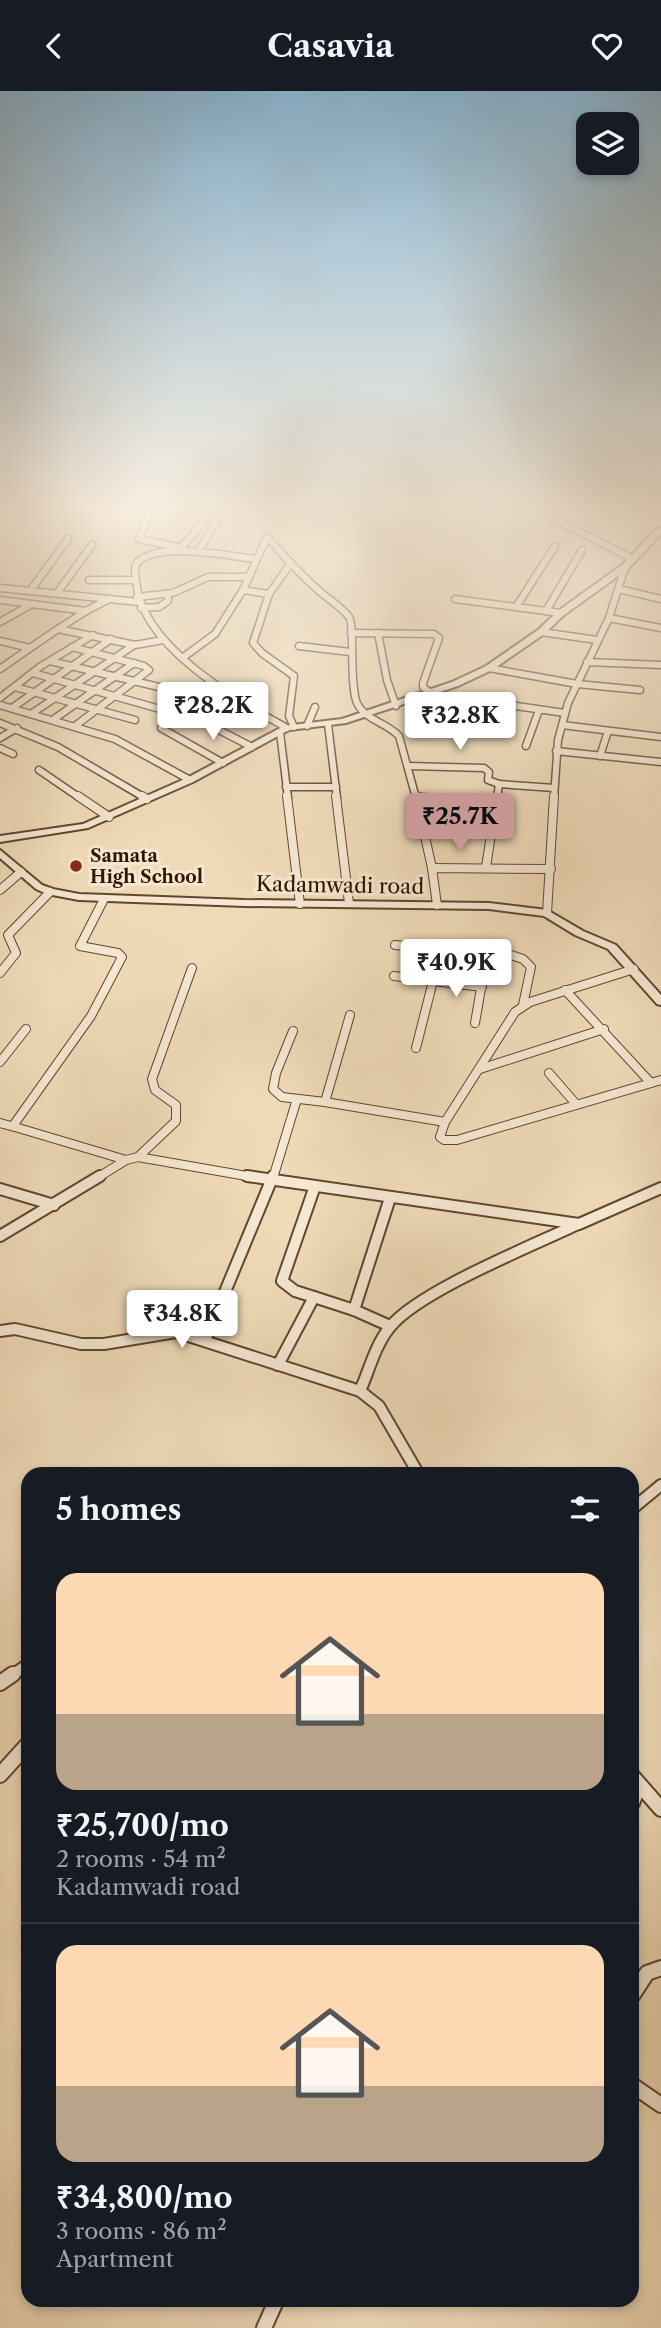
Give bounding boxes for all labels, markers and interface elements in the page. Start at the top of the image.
text: Casavia [267,26,394,65]
icon: back [35,27,73,65]
icon: heart [588,27,626,65]
map controls [576,112,639,175]
button: layers [576,112,639,175]
pin: ₹28.2K [156,683,270,742]
text: ₹28.2K [173,691,253,719]
pin: ₹32.8K [403,693,517,752]
text: ₹32.8K [421,701,499,729]
pin: ₹25.7K [403,793,517,853]
text: ₹25.7K [422,802,498,830]
place label: Samata High School [90,845,203,888]
marker: Samata High School [68,858,84,874]
street label: Kadamwadi road [256,871,425,899]
pin: ₹40.9K [399,939,513,999]
text: ₹40.9K [416,948,496,976]
pin: ₹34.8K [125,1291,239,1350]
text: ₹34.8K [143,1299,221,1327]
icon: filters [566,1490,604,1528]
text: 5 homes [56,1491,181,1528]
icon: home [267,1618,393,1744]
text: ₹25,700/mo [56,1807,229,1844]
text: 2 rooms · 54 m² [56,1845,226,1873]
text: Kadamwadi road [56,1873,240,1901]
icon: home [267,1990,393,2116]
text: ₹34,800/mo [56,2179,233,2216]
text: 3 rooms · 86 m² [56,2217,227,2245]
text: Apartment [56,2245,174,2273]

